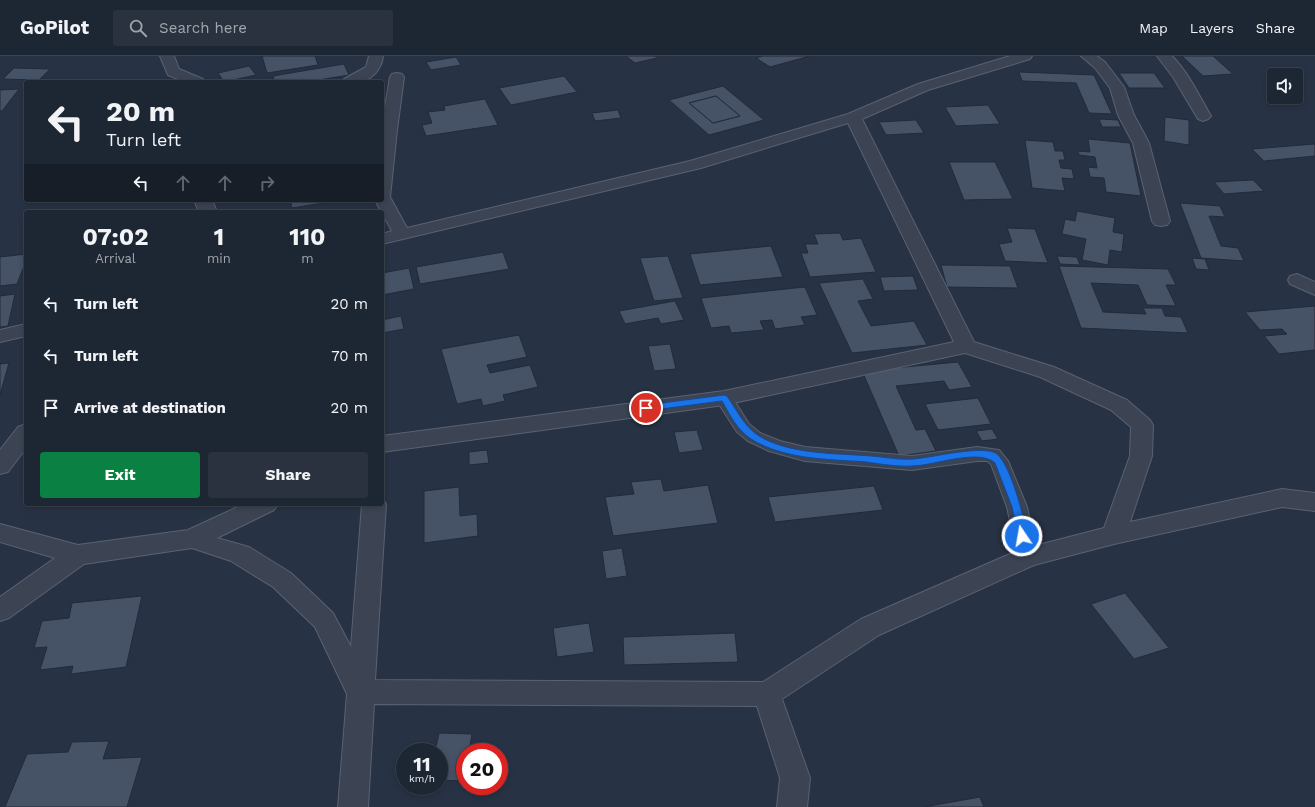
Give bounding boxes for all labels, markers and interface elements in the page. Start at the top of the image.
search box [113,10,393,46]
text: GoPilot [20,16,89,39]
icon: search [127,17,149,39]
text: Search here [159,19,247,37]
text: Map [1139,20,1168,36]
text: Layers [1190,20,1234,36]
text: Share [1256,20,1295,36]
map controls [1267,68,1303,104]
button: sound [1267,68,1303,104]
text: 20 m [106,95,175,128]
icon: left [40,96,92,148]
text: Turn left [106,129,181,150]
icon: left [130,172,152,194]
icon: ahead [172,172,194,194]
icon: ahead [214,172,236,194]
icon: right [256,172,278,194]
text: 07:02 [82,223,148,251]
text: 1 [214,223,224,251]
text: 110 [289,223,326,251]
text: Arrival [95,251,136,266]
text: min [207,251,231,266]
text: m [301,251,314,266]
icon: left [40,293,62,315]
text: Turn left [74,295,138,313]
text: 20 m [331,295,368,313]
icon: left [40,345,62,367]
text: Turn left [74,347,138,365]
text: 70 m [331,347,368,365]
pin [629,391,663,425]
icon: arrive [40,397,62,419]
icon: arrive [635,397,657,419]
text: Arrive at destination [74,399,226,417]
text: 20 m [331,399,368,417]
button: Exit [40,452,200,498]
button: Share [208,452,368,498]
position arrow [1001,515,1043,557]
speed limit sign: 20 [456,743,508,795]
text: 11 [413,752,431,776]
text: km/h [409,773,435,784]

